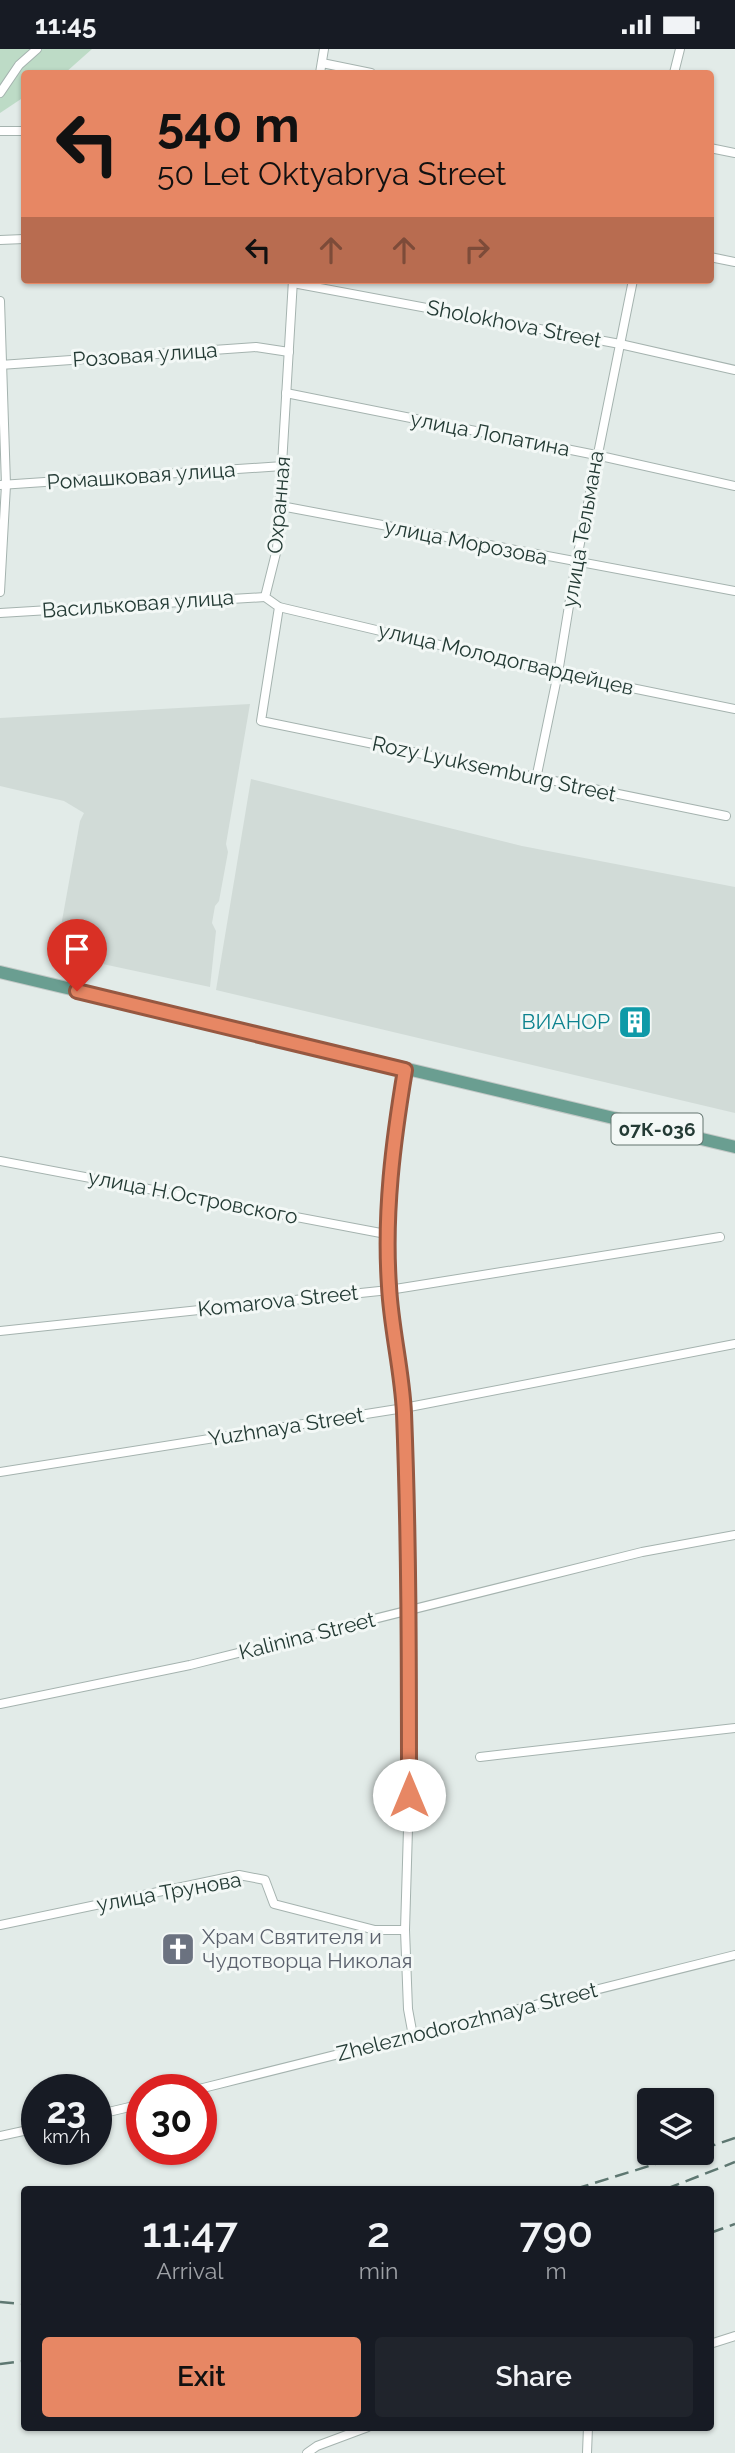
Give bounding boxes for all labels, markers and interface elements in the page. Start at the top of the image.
text: 11:45 [35,10,96,40]
text: 540 m [157,96,300,153]
icon: left [42,98,133,189]
text: 50 Let Oktyabrya Street [157,155,506,192]
icon: left [239,231,277,269]
icon: ahead [312,231,350,269]
icon: ahead [385,231,423,269]
icon: right [458,231,496,269]
street label: Sholokhova Street [425,294,603,353]
street label: Розовая улица [72,337,218,372]
street label: улица Лопатина [408,406,572,461]
street label: улица Тельмана [556,448,609,609]
street label: Охранная [262,455,295,555]
street label: Ромашковая улица [46,456,236,495]
street label: улица Морозова [382,513,550,570]
street label: Васильковая улица [41,584,235,623]
street label: улица Молодогвардейцев [376,617,636,700]
street label: Rozy Lyuksemburg Street [370,730,618,807]
pin [47,919,107,991]
icon: arrive [58,930,96,968]
building icon: ВИАНОР [616,1003,654,1041]
place label: ВИАНОР [522,1009,610,1034]
road number: 07К-036 [612,1113,702,1145]
street label: улица Н.Островского [86,1164,300,1229]
street label: Komarova Street [196,1280,359,1321]
street label: Yuzhnaya Street [206,1402,365,1451]
street label: Kalinina Street [236,1607,377,1664]
position arrow [372,1758,446,1832]
street label: улица Трунова [95,1866,243,1917]
place label: Храм Святителя и Чудотворца Николая [202,1924,412,1973]
church icon: Храм Святителя и Чудотворца Николая [159,1930,197,1968]
street label: Zheleznodorozhnaya Street [334,1977,600,2066]
speed limit sign: 30 [126,2074,217,2165]
map controls [637,2088,714,2165]
button: layers [637,2088,714,2165]
text: 23 [47,2090,86,2131]
text: km/h [43,2126,90,2147]
text: 11:47 [142,2208,238,2257]
text: 2 [367,2208,390,2257]
text: 790 [519,2208,593,2257]
text: Arrival [156,2257,224,2284]
text: min [359,2257,398,2284]
text: m [546,2257,567,2284]
button: Exit [42,2337,361,2417]
button: Share [375,2337,693,2417]

